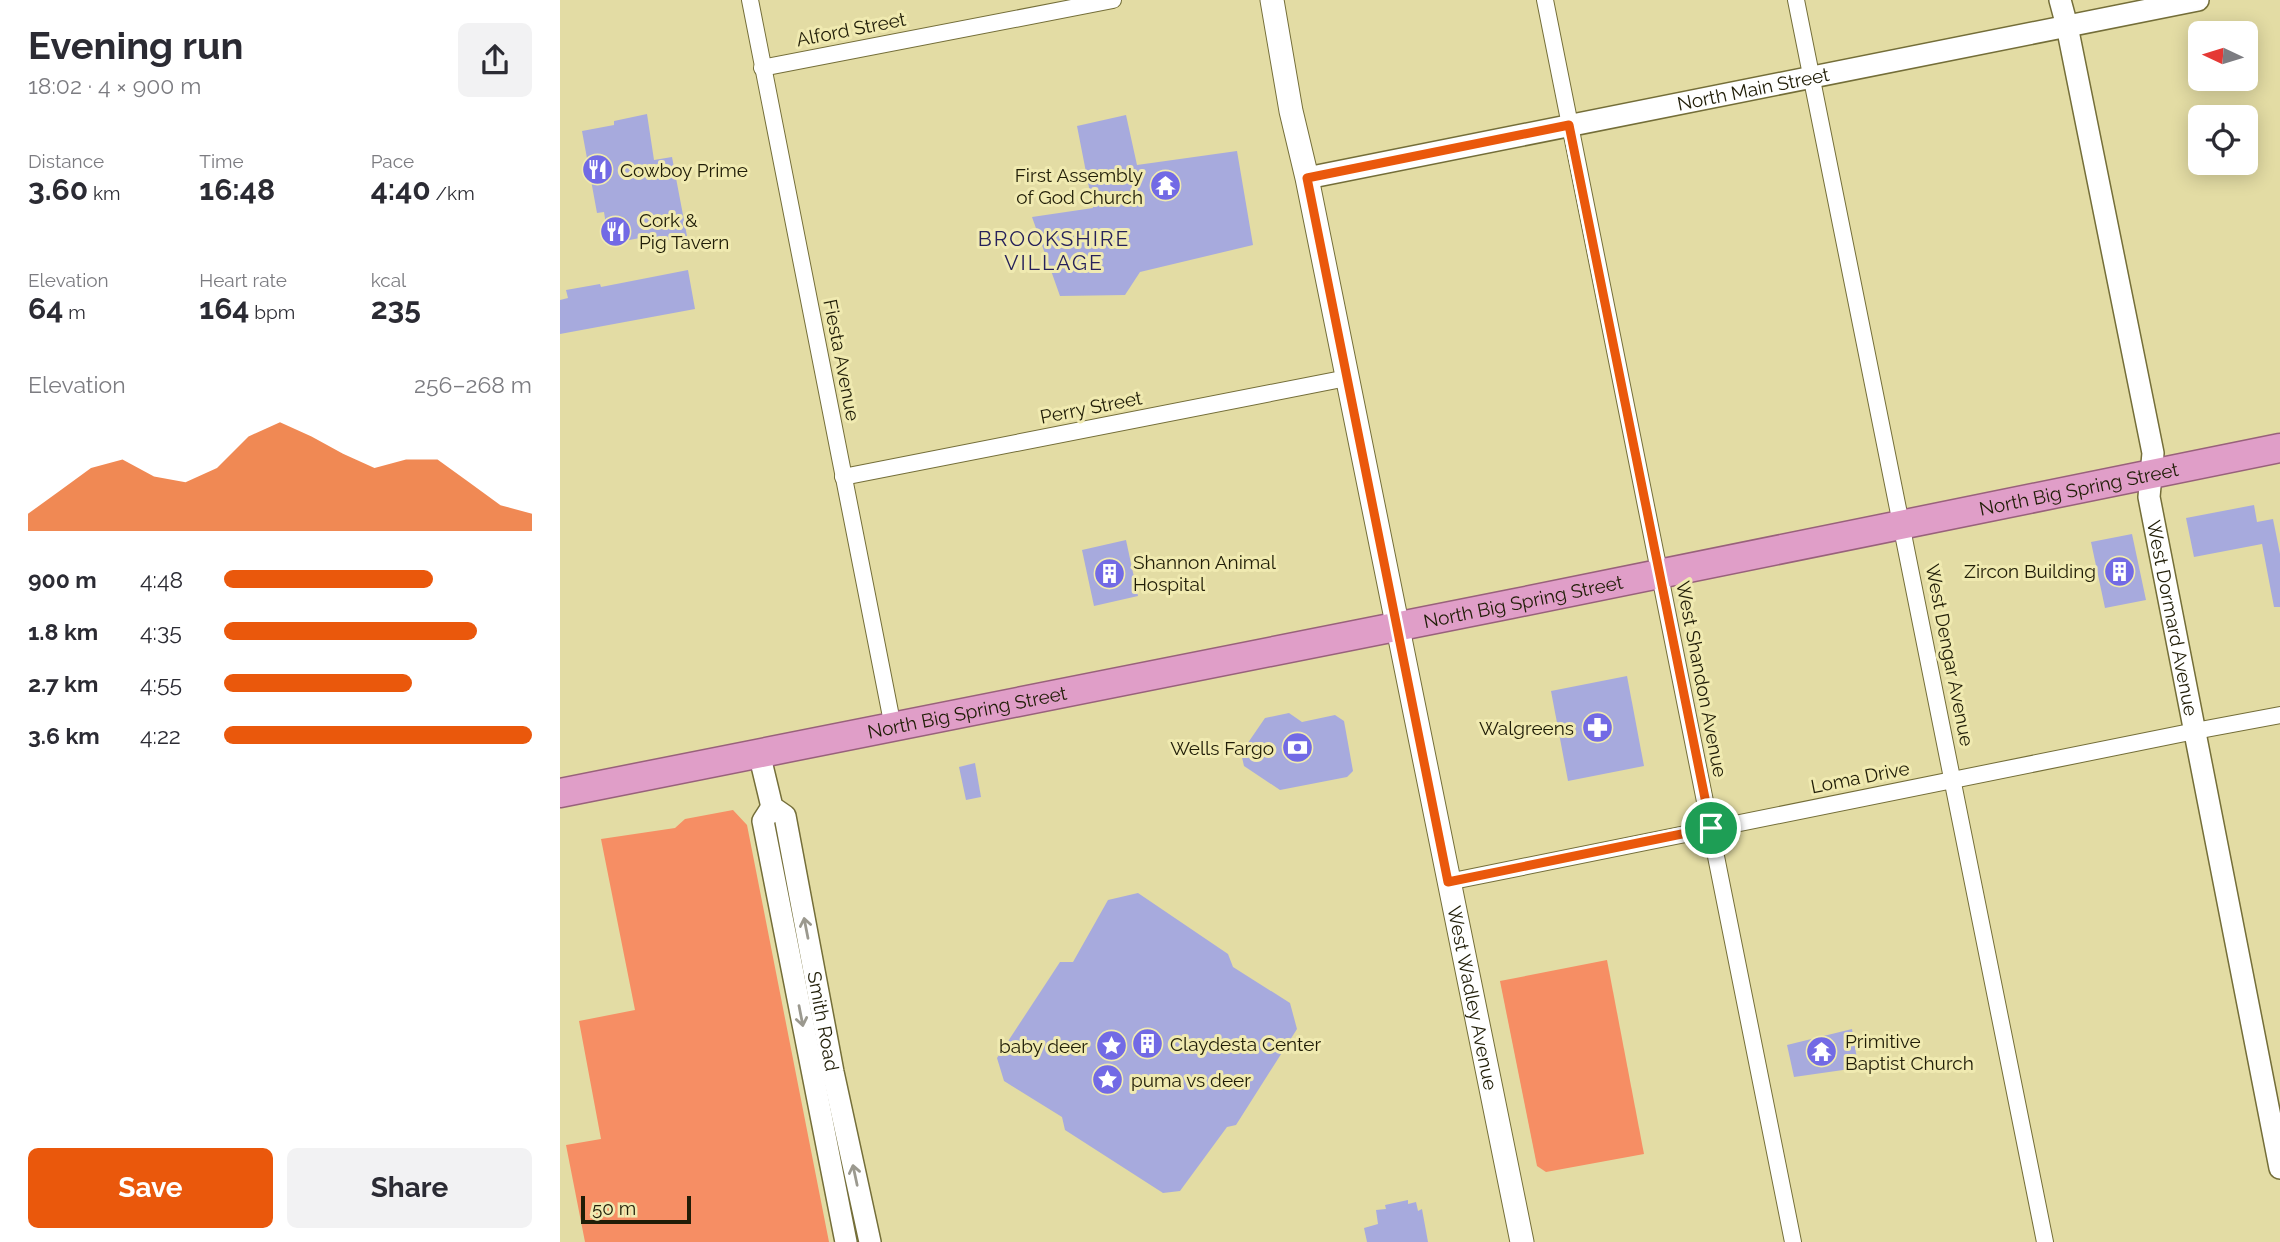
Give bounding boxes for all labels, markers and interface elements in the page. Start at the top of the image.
street label: Alford Street [794,7,908,50]
north arrow [2188,21,2258,91]
map controls [2188,21,2258,175]
text: Evening run [28,23,243,68]
button: share [458,23,532,97]
street label: North Main Street [1675,63,1832,115]
text: 18:02 · 4 × 900 m [28,72,201,99]
button: locate [2188,105,2258,175]
text: Distance [28,150,104,172]
text: Time [199,150,244,172]
text: Pace [371,150,414,172]
restaurant icon: Cowboy Prime [580,153,614,187]
place label: Cowboy Prime [620,159,748,181]
place label: First Assembly of God Church [1015,164,1143,208]
temple icon: First Assembly of God Church [1149,169,1183,203]
text: 3.60 [28,172,88,207]
text: 16:48 [199,172,275,207]
text: 4:40 [371,172,431,207]
text: km [88,182,121,204]
text: /km [431,182,475,204]
place label: Cork & Pig Tavern [639,209,729,253]
restaurant icon: Cork & Pig Tavern [599,214,633,248]
district label: BROOKSHIRE VILLAGE [978,226,1130,275]
text: Elevation [28,269,109,291]
text: Heart rate [199,269,287,291]
text: kcal [371,269,406,291]
text: 64 [28,291,63,326]
text: 164 [199,291,250,326]
text: 235 [371,291,421,326]
street label: Fiesta Avenue [819,297,865,423]
text: m [63,301,86,323]
text: bpm [250,301,295,323]
text: Elevation [28,371,126,398]
text: 256–268 m [414,371,532,398]
street label: Perry Street [1038,386,1144,428]
street label: North Big Spring Street [1977,458,2181,520]
street label: West Dormard Avenue [2143,518,2202,718]
place label: Shannon Animal Hospital [1133,551,1277,595]
building icon: Zircon Building [2102,554,2136,588]
building icon: Shannon Animal Hospital [1093,556,1127,590]
place label: Zircon Building [1964,560,2096,582]
street label: West Dengar Avenue [1922,562,1978,748]
text: 900 m [28,566,97,593]
text: 4:48 [140,566,183,593]
street label: North Big Spring Street [1422,570,1625,632]
street label: West Shandon Avenue [1672,579,1732,779]
text: 1.8 km [28,618,98,645]
text: 4:35 [140,618,182,645]
text: 2.7 km [28,670,98,697]
text: 4:55 [140,670,182,697]
street label: North Big Spring Street [865,681,1069,743]
pharmacy icon: Walgreens [1580,711,1614,745]
place label: Walgreens [1479,717,1574,739]
text: 3.6 km [28,722,100,749]
text: 4:22 [140,722,181,749]
bank icon: Wells Fargo [1280,731,1314,765]
place label: Wells Fargo [1170,737,1274,759]
street label: Loma Drive [1809,757,1911,797]
pin [1681,798,1741,858]
icon: arrive [1692,809,1730,847]
street label: West Wadley Avenue [1443,904,1502,1092]
one-way arrow [799,917,812,940]
street label: Smith Road [803,969,844,1073]
one-way arrow [795,1004,809,1027]
building icon: Claydesta Center [1130,1027,1164,1061]
place icon: baby deer [1094,1029,1128,1063]
place label: Primitive Baptist Church [1845,1030,1974,1074]
place label: Claydesta Center [1170,1033,1321,1055]
place label: baby deer [999,1035,1088,1057]
temple icon: Primitive Baptist Church [1805,1035,1839,1069]
place icon: puma vs deer [1091,1063,1125,1097]
place label: puma vs deer [1131,1069,1251,1091]
button: Save [28,1148,273,1228]
button: Share [287,1148,532,1228]
one-way arrow [848,1164,861,1187]
scale bar [581,1193,691,1225]
text: 50 m [592,1197,636,1219]

